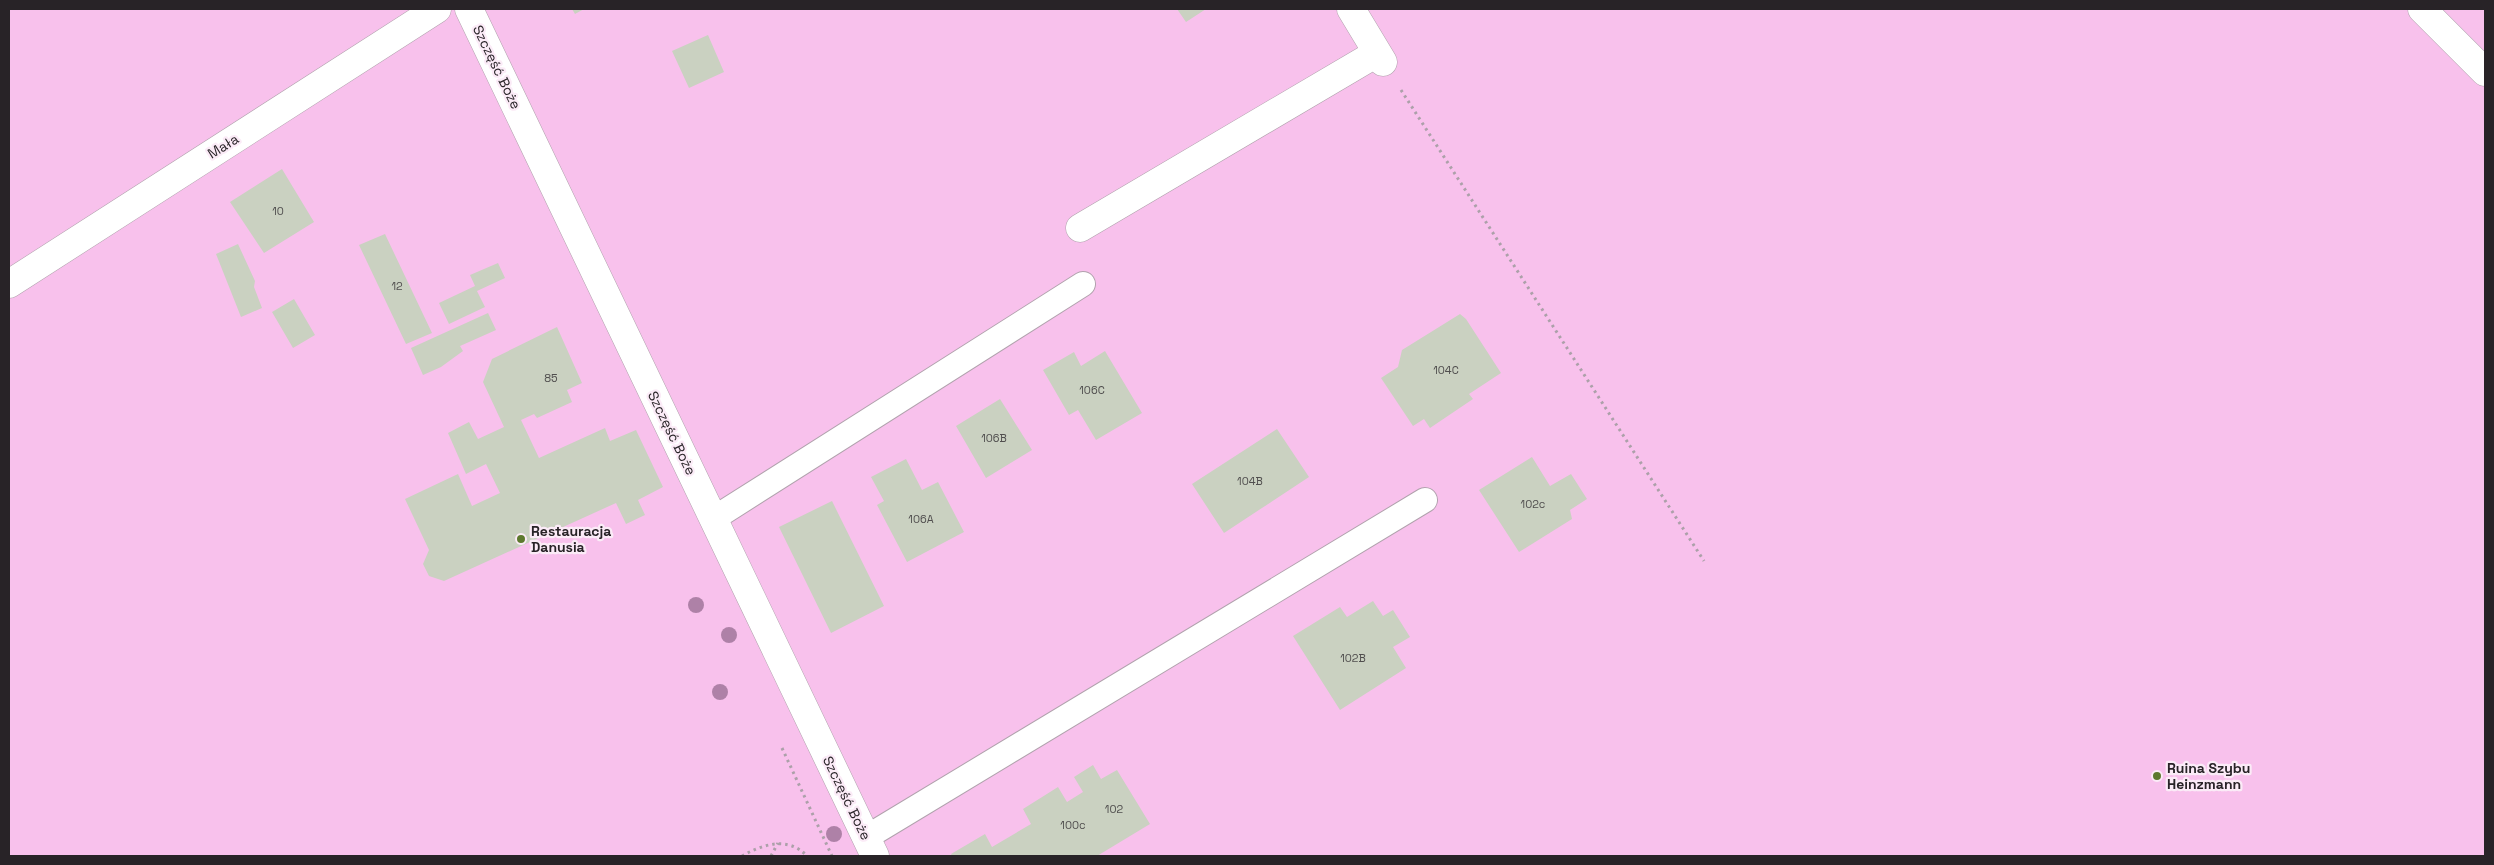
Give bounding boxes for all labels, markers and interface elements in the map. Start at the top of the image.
street label: Szczęść Boże [469,22,525,112]
street label: Mała [204,130,242,162]
house number: 10 [272,204,284,218]
house number: 12 [391,279,403,293]
house number: 104C [1433,363,1459,377]
house number: 85 [544,371,558,385]
house number: 106C [1079,383,1105,397]
street label: Szczęść Boże [644,388,700,478]
house number: 106B [981,431,1007,445]
house number: 104B [1237,474,1263,488]
house number: 102c [1521,497,1545,511]
house number: 106A [908,512,934,526]
place label: Restauracja Danusia [531,522,611,556]
marker: Restauracja Danusia [515,533,527,545]
house number: 102B [1340,651,1366,665]
street label: Szczęść Boże [819,753,875,843]
place label: Ruina Szybu Heinzmann [2167,759,2250,793]
marker: Ruina Szybu Heinzmann [2151,770,2163,782]
house number: 102 [1105,802,1124,816]
house number: 100c [1060,818,1086,832]

